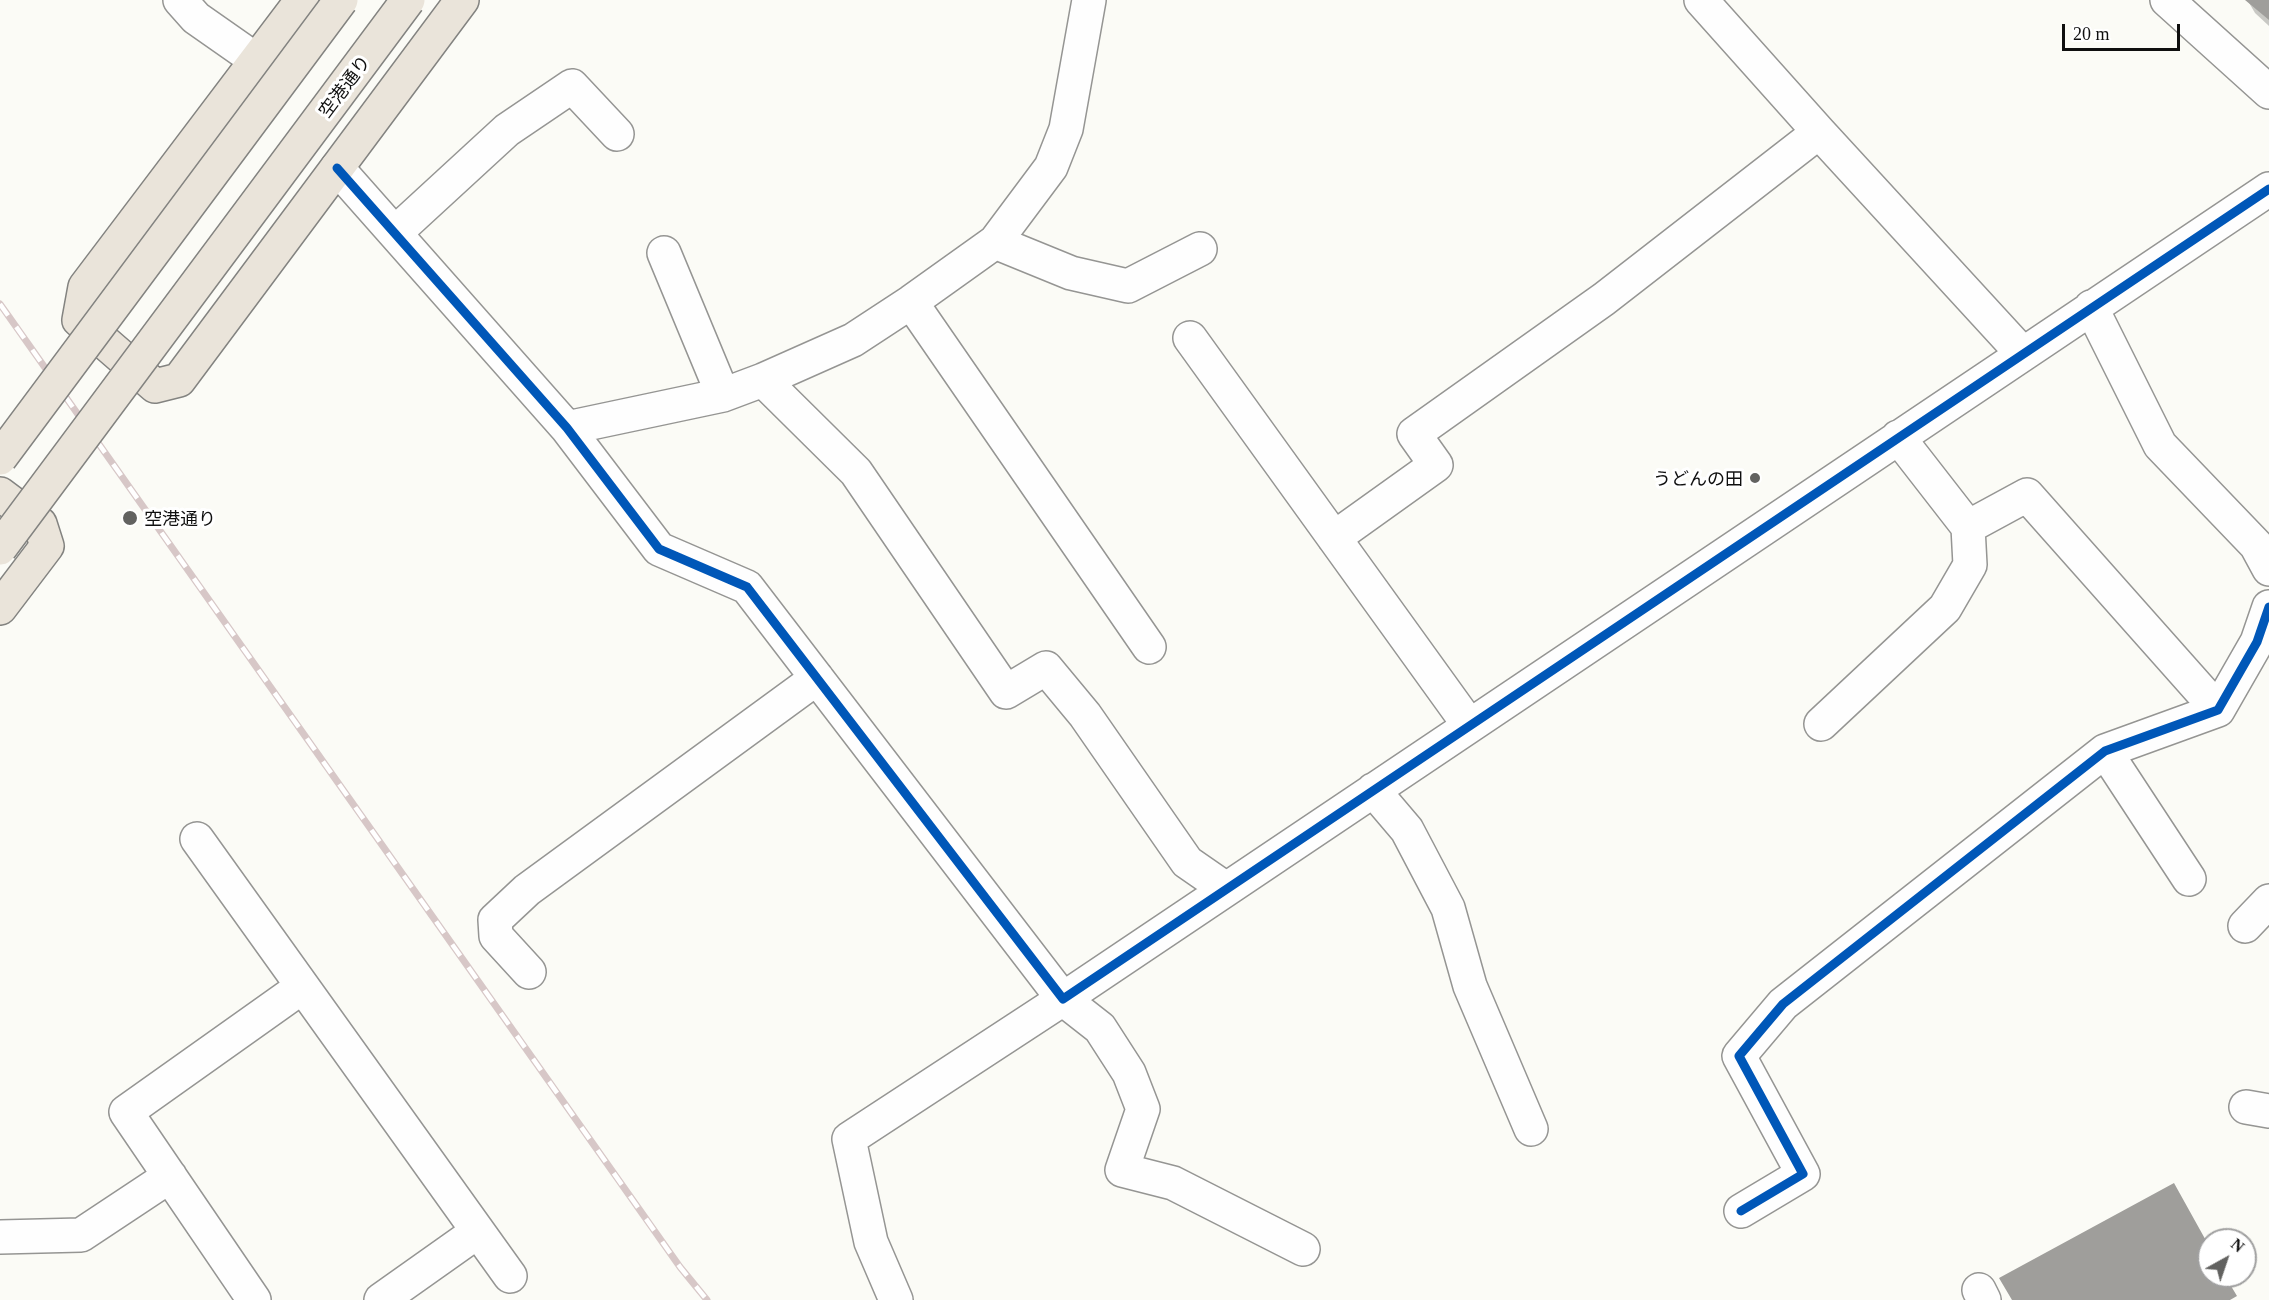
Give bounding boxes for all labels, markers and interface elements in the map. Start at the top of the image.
scale bar [2065,12,2184,50]
text: 20 m [2073,24,2110,44]
street label: 空港通り [314,51,374,121]
place label: うどんの田 [1653,467,1743,489]
marker: うどんの田 [1748,471,1762,485]
place label: 空港通り [144,507,216,529]
marker: 空港通り [121,509,139,527]
north arrow [2197,1228,2257,1288]
text: N [2228,1235,2247,1256]

